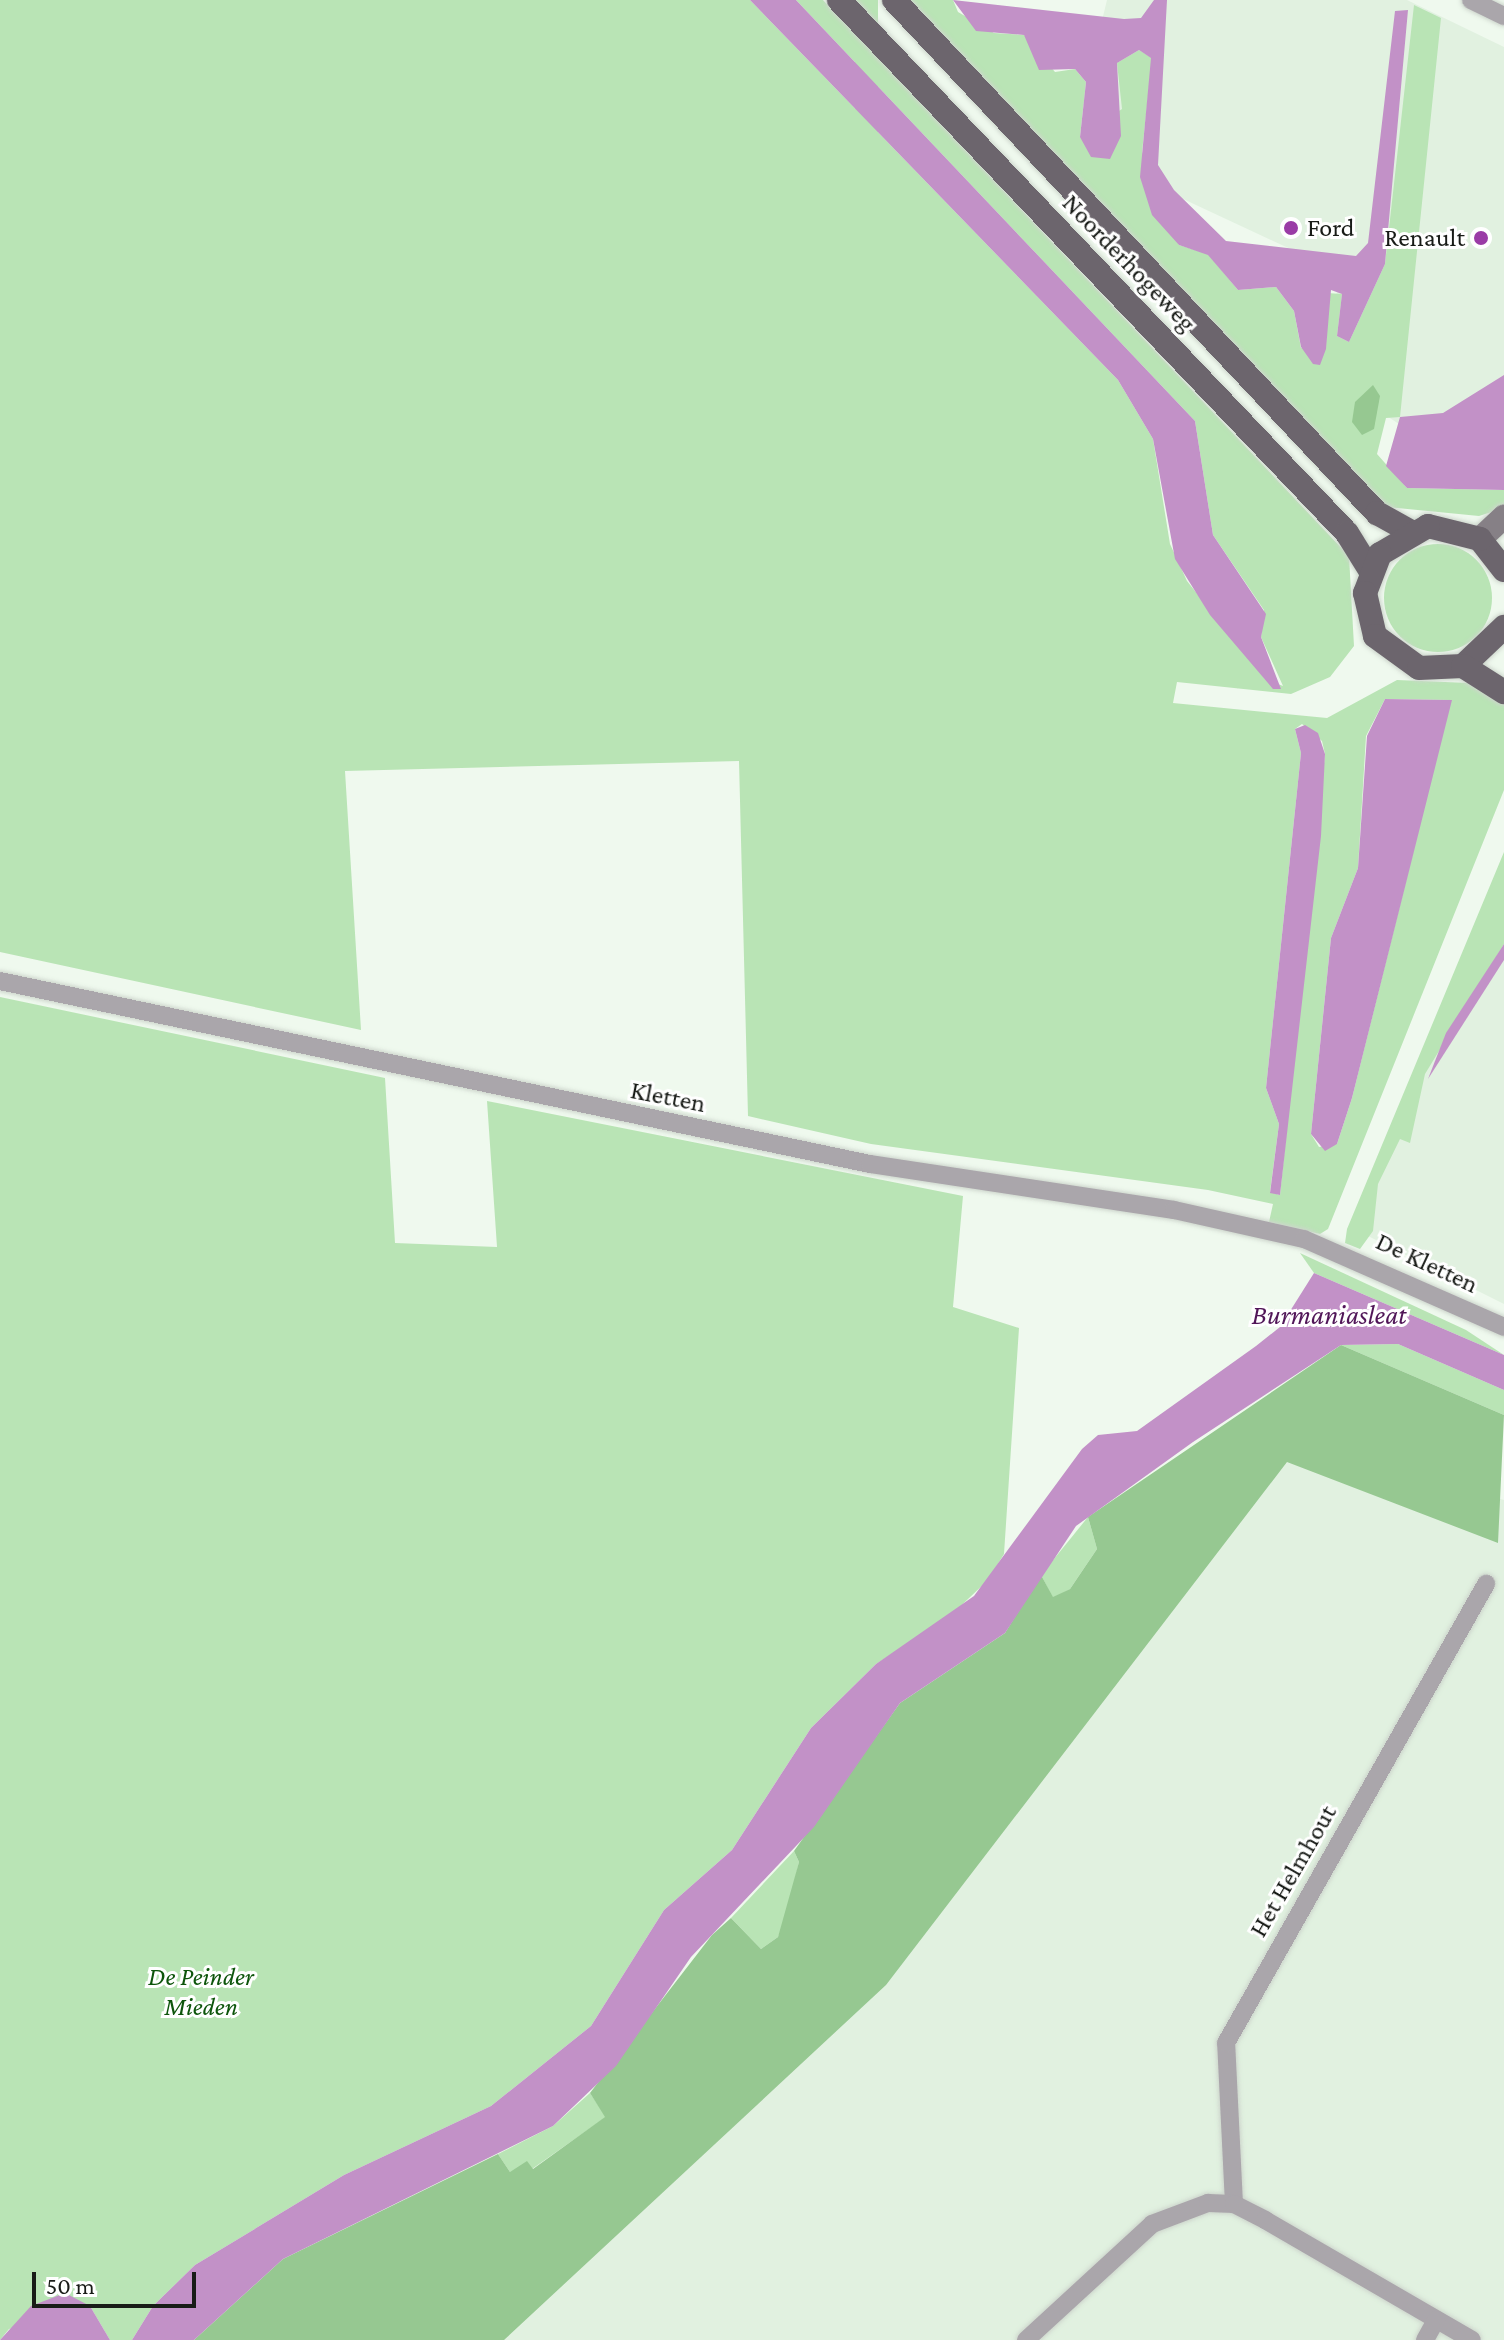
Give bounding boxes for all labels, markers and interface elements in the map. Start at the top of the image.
street label: Noorderhogeweg [1056,188,1202,338]
place label: Ford [1307,212,1355,244]
marker: Ford [1282,219,1300,237]
place label: Renault [1384,222,1465,254]
marker: Renault [1472,229,1490,247]
street label: Kletten [628,1074,708,1120]
street label: De Kletten [1371,1226,1483,1300]
water label: Burmaniasleat [1251,1298,1407,1332]
street label: Het Helmhout [1243,1799,1343,1943]
park label: De Peinder Mieden [148,1961,254,2022]
scale bar [36,2256,200,2306]
text: 50 m [46,2272,95,2299]

